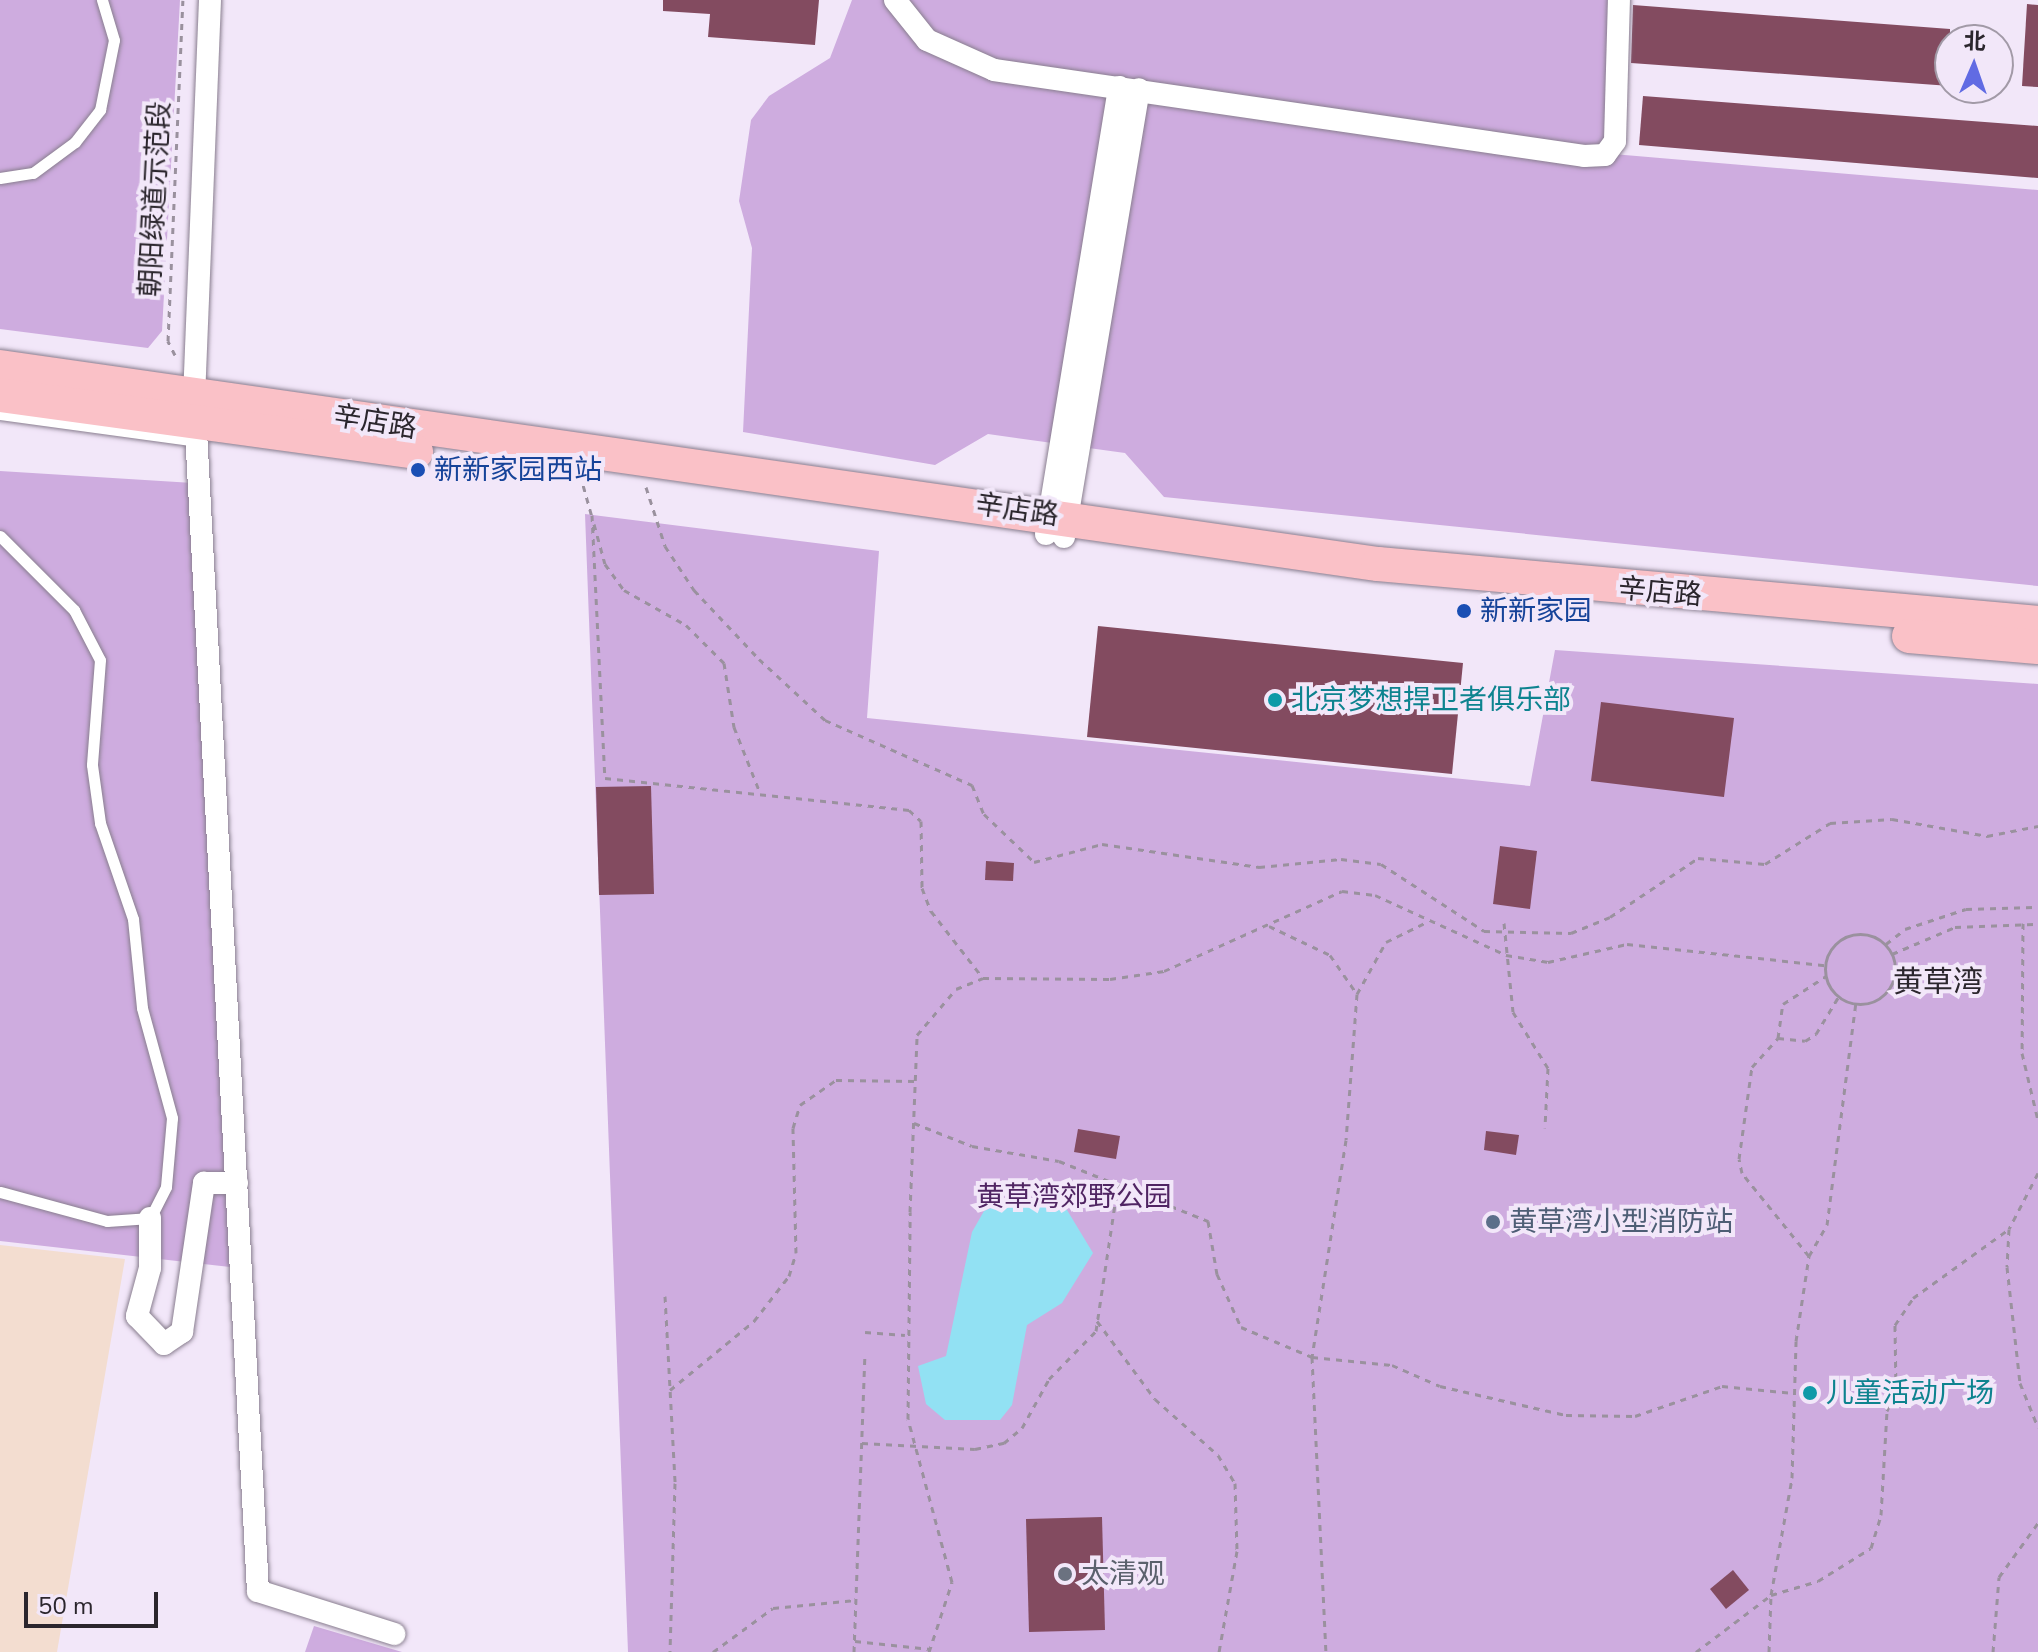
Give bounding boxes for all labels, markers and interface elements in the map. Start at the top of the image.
north arrow [1934,24,2014,104]
text: 北 [1963,27,1986,57]
street label: 朝阳绿道示范段 [133,100,177,298]
street label: 辛店路 [331,399,419,445]
place label: 新新家园西站 [434,453,602,487]
marker: 新新家园西站 [409,461,427,479]
street label: 辛店路 [973,488,1061,532]
street label: 辛店路 [1617,572,1703,612]
place label: 新新家园 [1480,594,1592,628]
marker: 新新家园 [1455,602,1473,620]
place label: 北京梦想捍卫者俱乐部 [1291,683,1571,717]
marker: 北京梦想捍卫者俱乐部 [1266,691,1284,709]
district label: 黄草湾 [1893,965,1983,1001]
park label: 黄草湾郊野公园 [976,1180,1172,1214]
place label: 黄草湾小型消防站 [1509,1205,1733,1239]
marker: 黄草湾小型消防站 [1484,1213,1502,1231]
place label: 儿童活动广场 [1826,1376,1994,1410]
marker: 儿童活动广场 [1801,1384,1819,1402]
place label: 太清观 [1081,1557,1165,1591]
marker: 太清观 [1056,1565,1074,1583]
scale bar [28,1576,162,1626]
text: 50 m [38,1590,94,1622]

